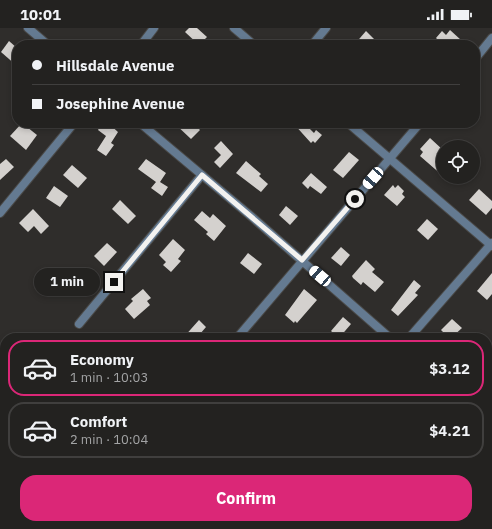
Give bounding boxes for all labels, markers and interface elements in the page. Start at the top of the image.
text: 10:01 [20,5,61,24]
text: Hillsdale Avenue [56,56,174,75]
text: Josephine Avenue [56,94,185,113]
map controls [436,140,480,184]
button: locate [436,140,480,184]
car [361,165,385,191]
route start [346,190,364,208]
car [307,264,333,288]
callout: 1 min [34,268,100,296]
text: 1 min [50,273,84,290]
route end [105,273,123,291]
icon: car [22,350,58,386]
text: Economy [70,350,134,369]
text: $3.12 [429,359,470,378]
text: 1 min · 10:03 [70,369,148,386]
icon: car [22,412,58,448]
text: Comfort [70,412,127,431]
text: $4.21 [429,421,470,440]
text: 2 min · 10:04 [70,431,148,448]
button: Confirm [20,475,472,521]

